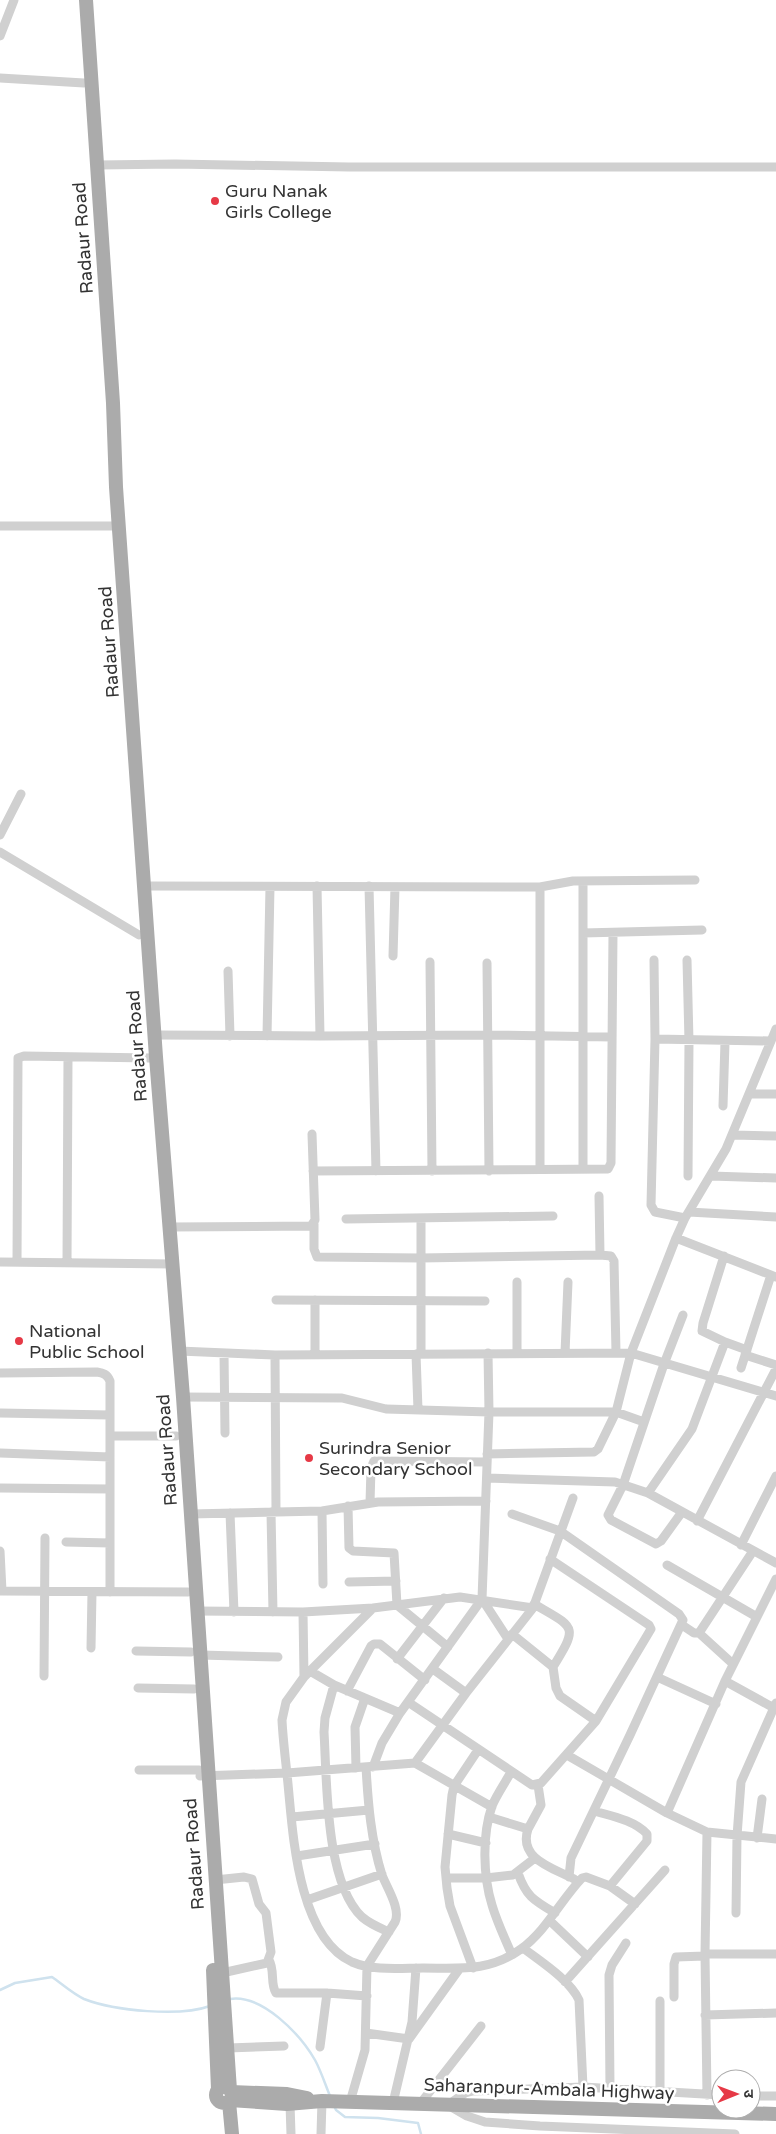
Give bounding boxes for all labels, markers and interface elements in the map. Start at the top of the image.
place label: Guru Nanak Girls College [225,180,332,223]
street label: Radaur Road [68,181,98,295]
marker: Guru Nanak Girls College [209,195,221,207]
street label: Radaur Road [94,585,124,699]
street label: Radaur Road [122,989,152,1103]
place label: National Public School [29,1320,145,1363]
marker: National Public School [13,1335,25,1347]
street label: Radaur Road [152,1393,182,1507]
place label: Surindra Senior Secondary School [319,1437,472,1480]
marker: Surindra Senior Secondary School [303,1452,315,1464]
street label: Radaur Road [179,1797,209,1911]
north arrow [711,2069,761,2119]
street label: Saharanpur-Ambala Highway [423,2074,675,2104]
text: उ [740,2090,757,2099]

